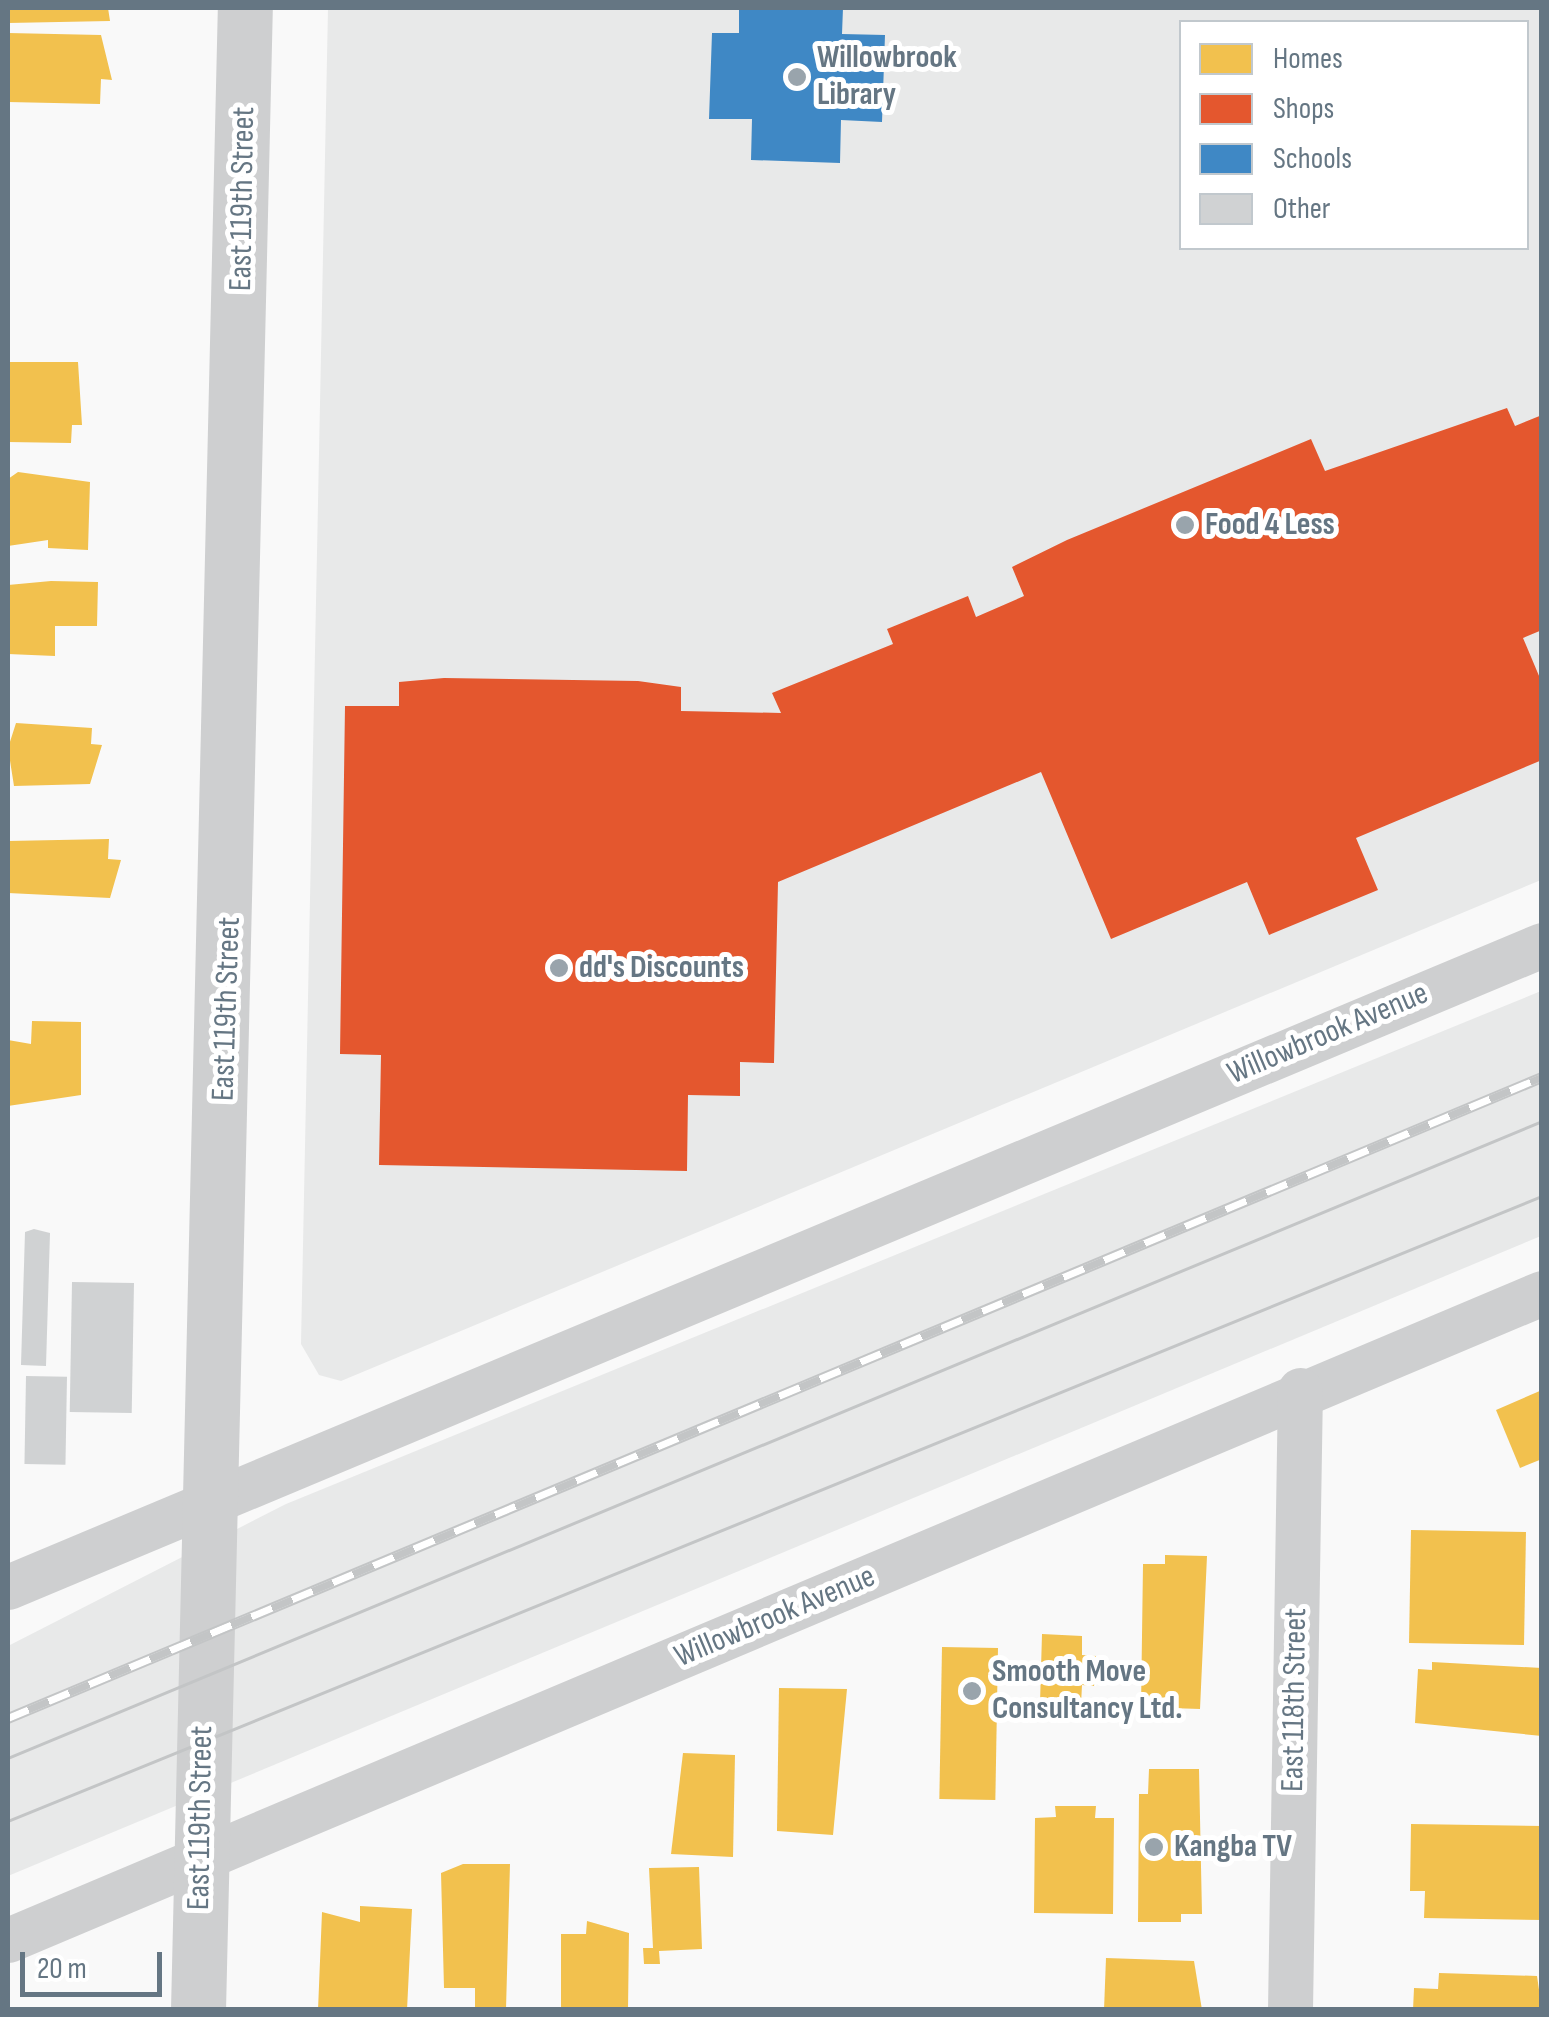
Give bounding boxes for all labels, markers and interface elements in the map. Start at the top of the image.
legend [1179,20,1529,250]
place label: Willowbrook Library [817,40,957,115]
text: Homes [1273,41,1343,77]
marker: Willowbrook Library [786,66,808,88]
text: Shops [1273,91,1334,127]
street label: East 119th Street [222,107,264,291]
text: Schools [1273,141,1352,177]
text: Other [1273,191,1330,227]
place label: Food 4 Less [1205,506,1335,544]
marker: Food 4 Less [1174,514,1196,536]
street label: East 119th Street [205,916,249,1102]
place label: dd's Discounts [579,949,744,987]
marker: dd's Discounts [548,957,570,979]
street label: Willowbrook Avenue [1222,975,1434,1093]
street label: Willowbrook Avenue [669,1558,881,1676]
street label: East 118th Street [1274,1608,1316,1792]
place label: Smooth Move Consultancy Ltd. [992,1654,1182,1729]
marker: Smooth Move Consultancy Ltd. [961,1680,983,1702]
street label: East 119th Street [180,1726,222,1910]
place label: Kangba TV [1174,1828,1292,1866]
marker: Kangba TV [1143,1836,1165,1858]
scale bar [25,1932,168,1994]
text: 20 m [37,1951,87,1987]

